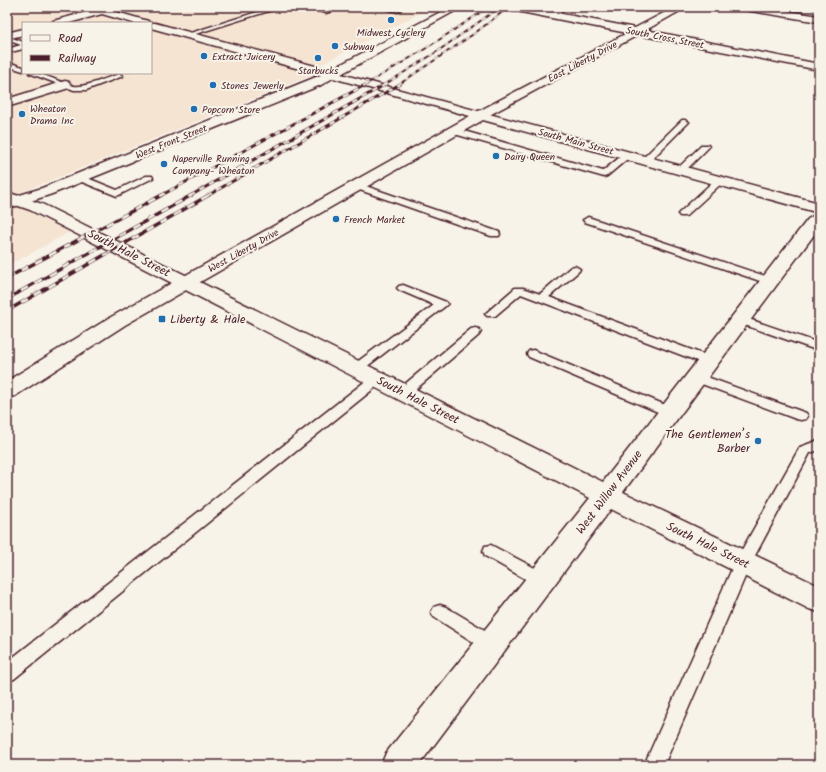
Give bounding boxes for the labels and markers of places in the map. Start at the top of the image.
marker: Midwest Cyclery [386,15,396,25]
place label: Midwest Cyclery [357,25,426,41]
place label: Subway [343,39,375,55]
marker: Subway [330,41,340,51]
place label: Extract Juicery [212,49,275,65]
marker: Extract Juicery [199,51,209,61]
marker: Starbucks [313,53,323,63]
place label: Starbucks [298,63,339,79]
place label: Stones Jewerly [221,78,284,94]
marker: Stones Jewerly [208,80,218,90]
place label: Wheaton Drama Inc [30,101,75,129]
place label: Popcorn Store [202,102,260,118]
marker: Popcorn Store [189,104,199,114]
marker: Wheaton Drama Inc [17,109,27,119]
place label: Dairy Queen [504,149,555,165]
place label: Naperville Running Company- Wheaton [172,151,255,179]
marker: Dairy Queen [491,151,501,161]
marker: Naperville Running Company- Wheaton [159,159,169,169]
place label: French Market [344,212,405,228]
marker: French Market [331,214,341,224]
place label: Liberty & Hale [170,310,246,329]
marker: Liberty & Hale [157,314,167,324]
place label: The Gentlemen’s Barber [665,425,751,458]
marker: The Gentlemen’s Barber [753,436,763,446]

